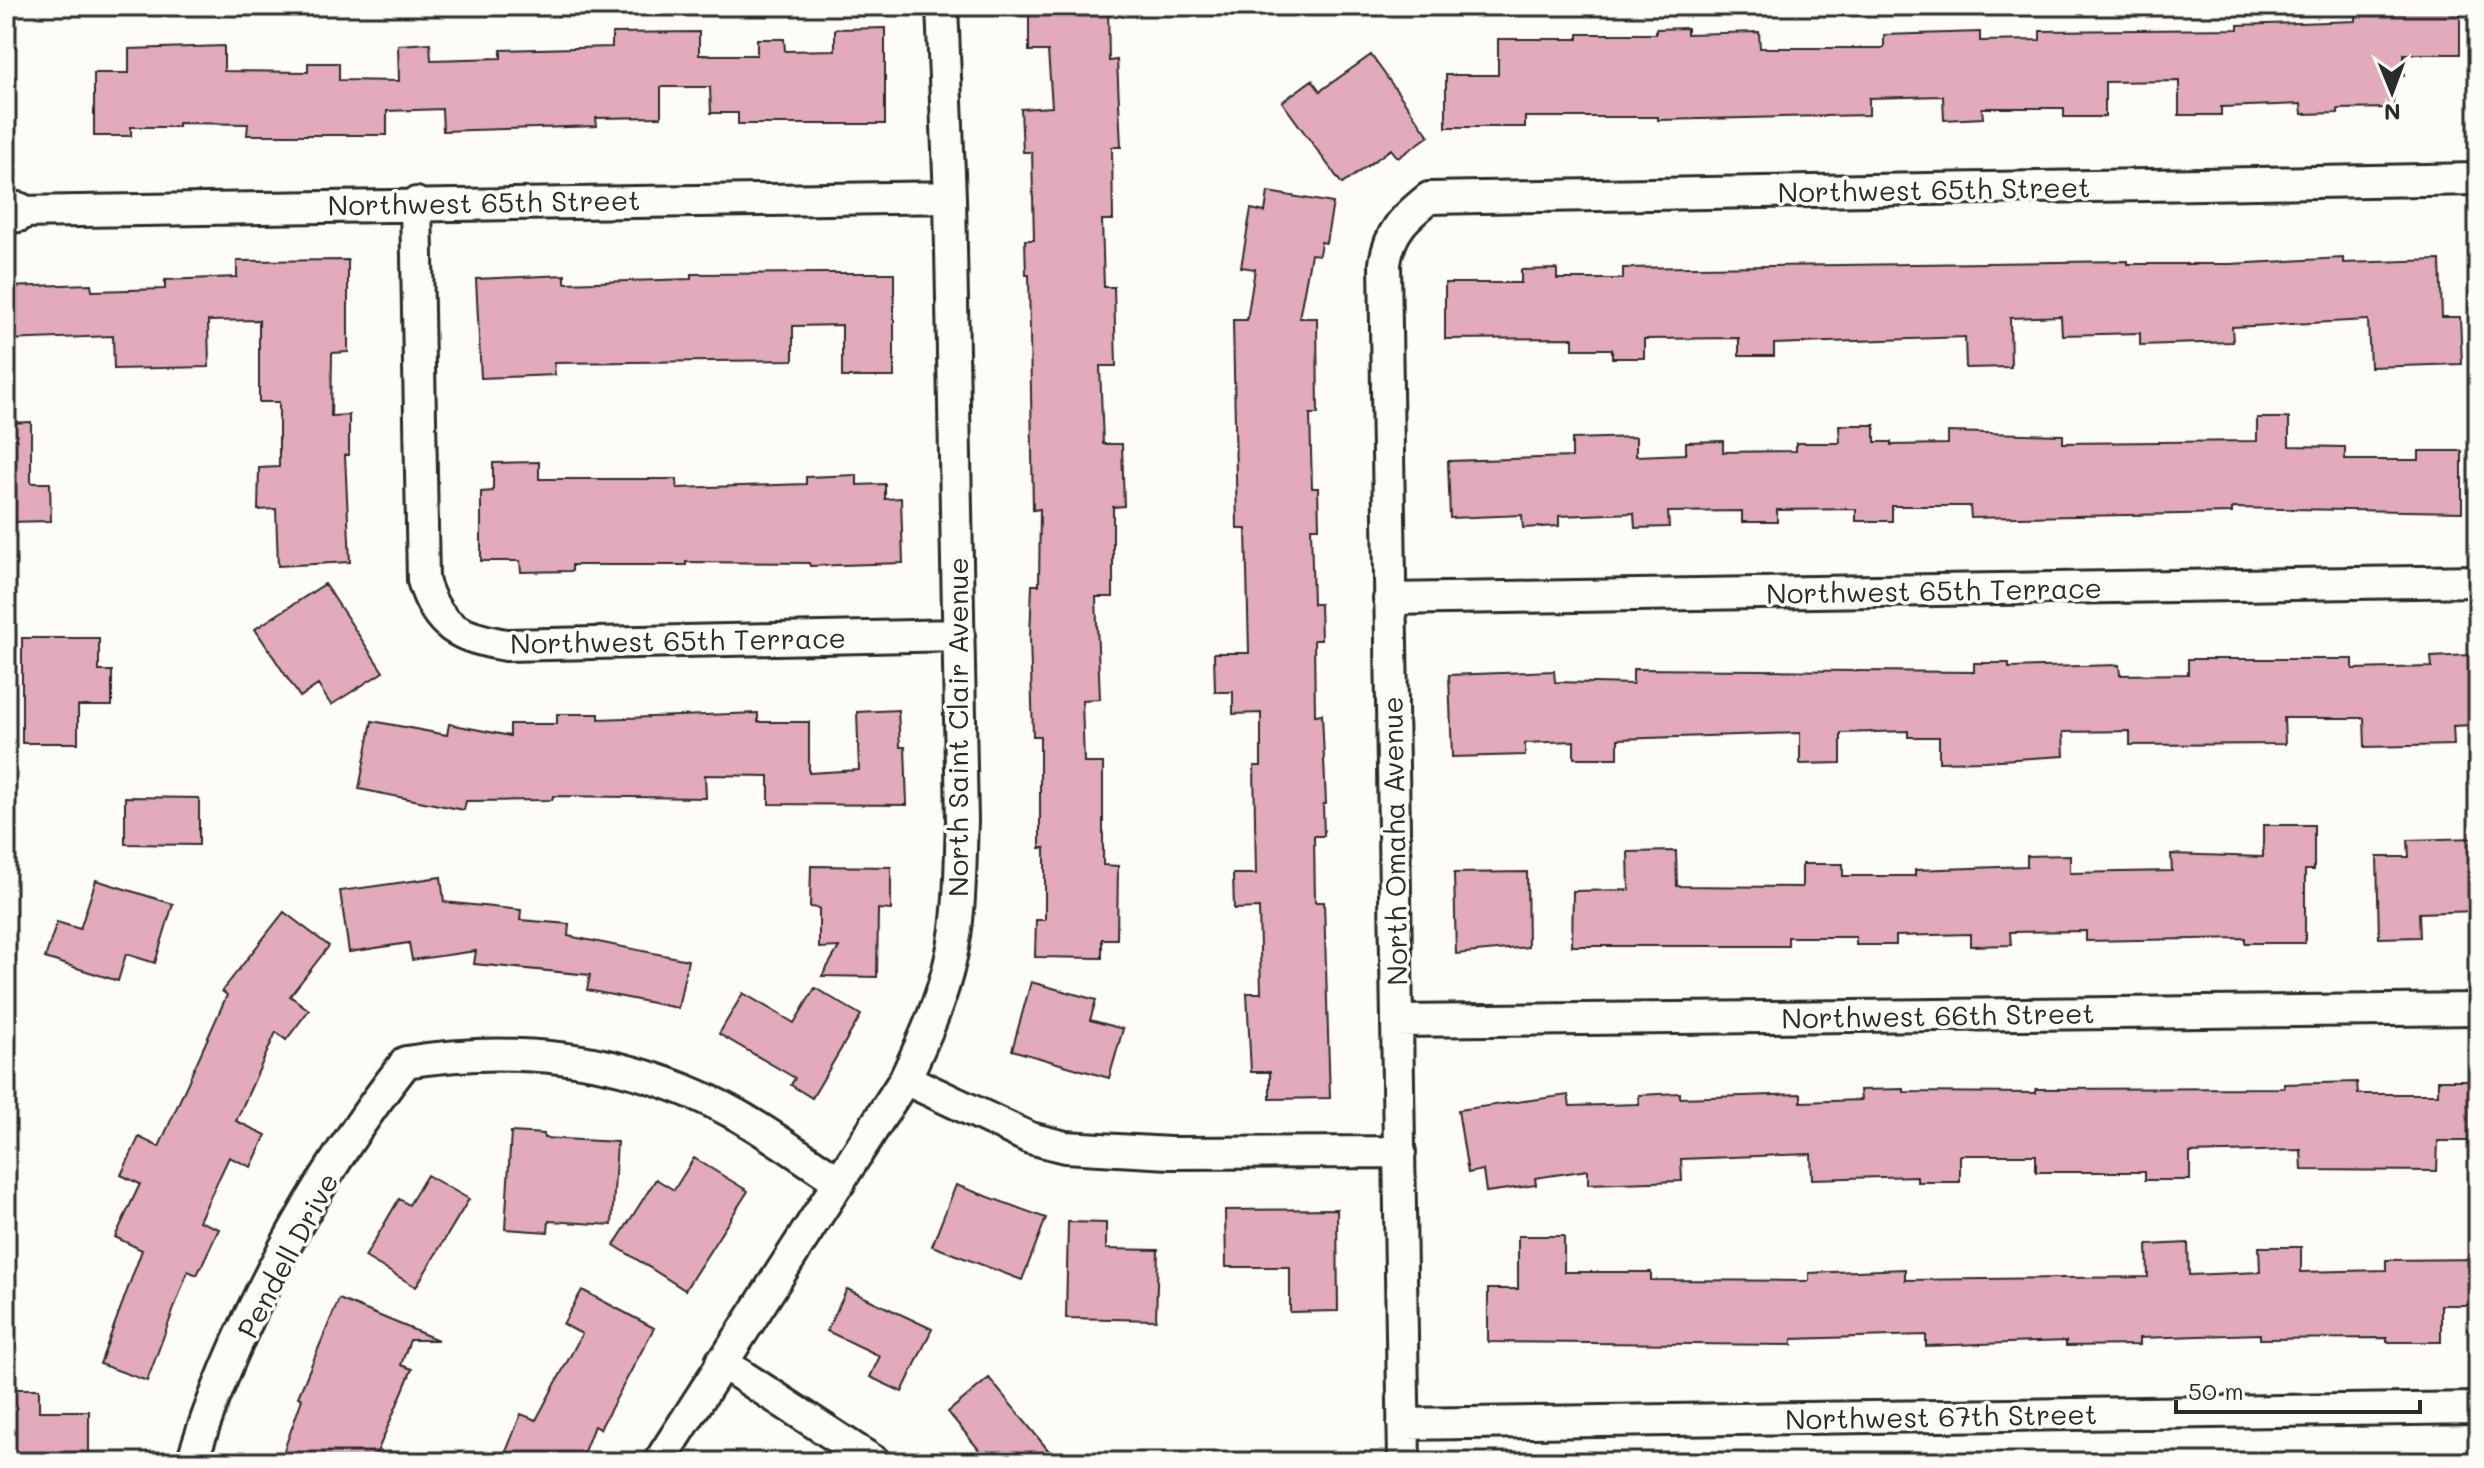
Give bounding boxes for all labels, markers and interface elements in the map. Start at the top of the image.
north arrow [2352,52,2432,132]
text: N [2384,98,2401,127]
street label: Northwest 65th Street [1777,168,2091,210]
street label: Northwest 65th Street [327,181,641,223]
street label: North Saint Clair Avenue [939,557,975,897]
street label: Northwest 65th Terrace [1766,569,2102,611]
street label: Northwest 65th Terrace [510,619,846,661]
street label: North Omaha Avenue [1373,696,1415,986]
street label: Northwest 66th Street [1781,994,2095,1036]
street label: Pendell Drive [228,1166,346,1344]
scale bar [2176,1364,2420,1414]
text: 50 m [2188,1375,2244,1406]
street label: Northwest 67th Street [1785,1395,2097,1437]

